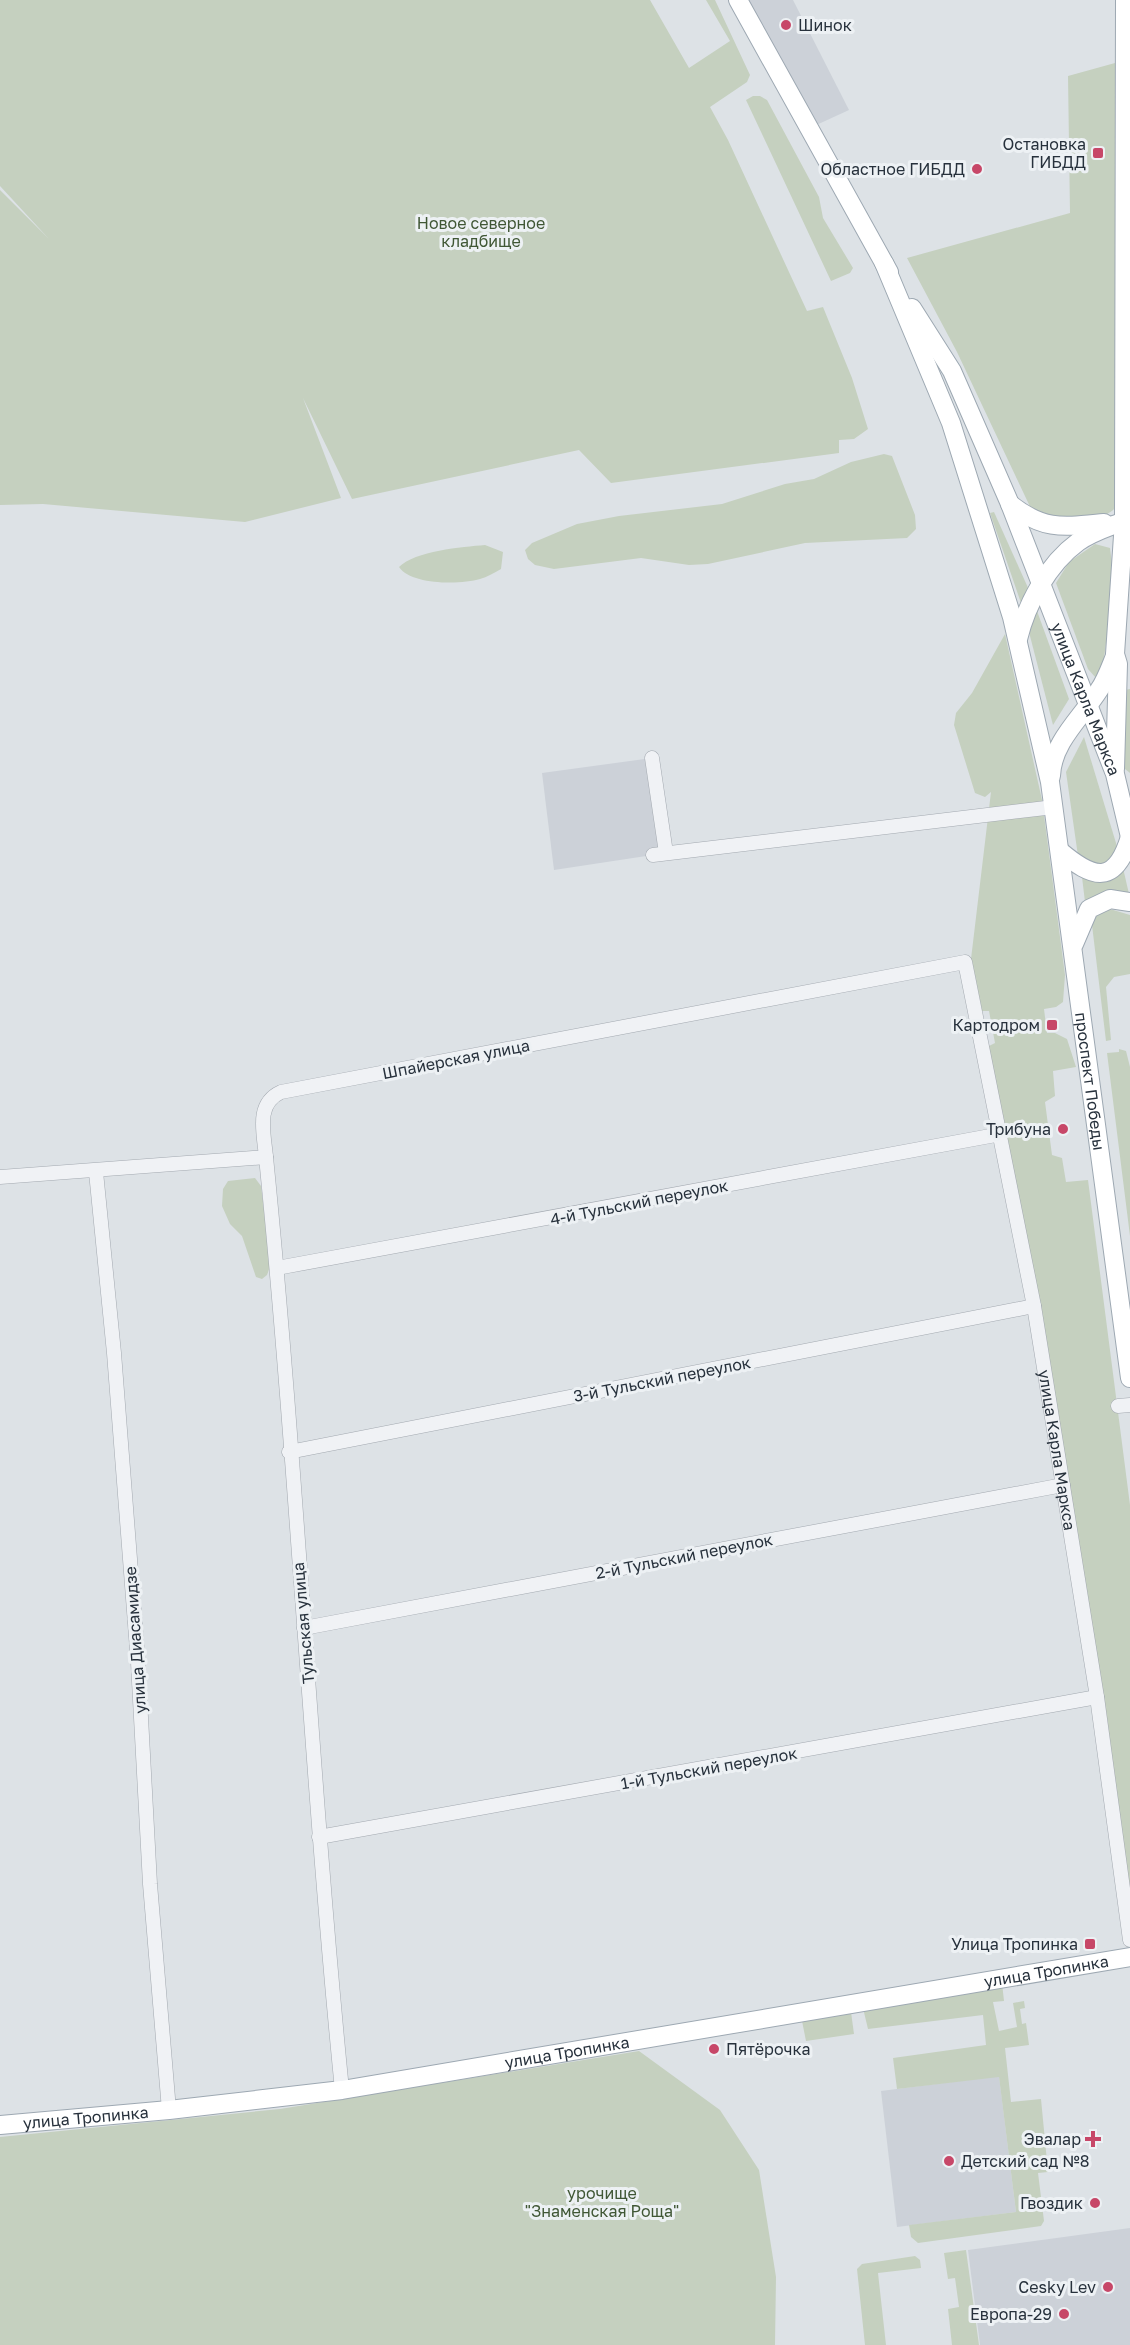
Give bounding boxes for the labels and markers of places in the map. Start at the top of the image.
place label: Шинок [798,15,852,35]
marker: Шинок [779,18,793,32]
place label: Остановка ГИБДД [1002,134,1086,172]
marker: Остановка ГИБДД [1091,146,1105,160]
place label: Областное ГИБДД [820,159,965,179]
marker: Областное ГИБДД [970,162,984,176]
place label: Картодром [952,1015,1040,1035]
marker: Картодром [1045,1018,1059,1032]
place label: Трибуна [986,1119,1051,1139]
marker: Трибуна [1056,1122,1070,1136]
place label: Улица Тропинка [951,1934,1078,1954]
marker: Улица Тропинка [1083,1937,1097,1951]
place label: Пятёрочка [726,2039,810,2059]
marker: Пятёрочка [707,2042,721,2056]
place label: Эвалар [1024,2129,1081,2149]
marker: Эвалар [1086,2132,1100,2146]
place label: Детский сад №8 [961,2151,1089,2171]
marker: Детский сад №8 [942,2154,956,2168]
place label: Гвоздик [1020,2193,1083,2213]
marker: Гвоздик [1088,2196,1102,2210]
place label: Cesky Lev [1018,2277,1096,2297]
marker: Cesky Lev [1101,2280,1115,2294]
place label: Европа-29 [970,2304,1052,2324]
marker: Европа-29 [1057,2307,1071,2321]

